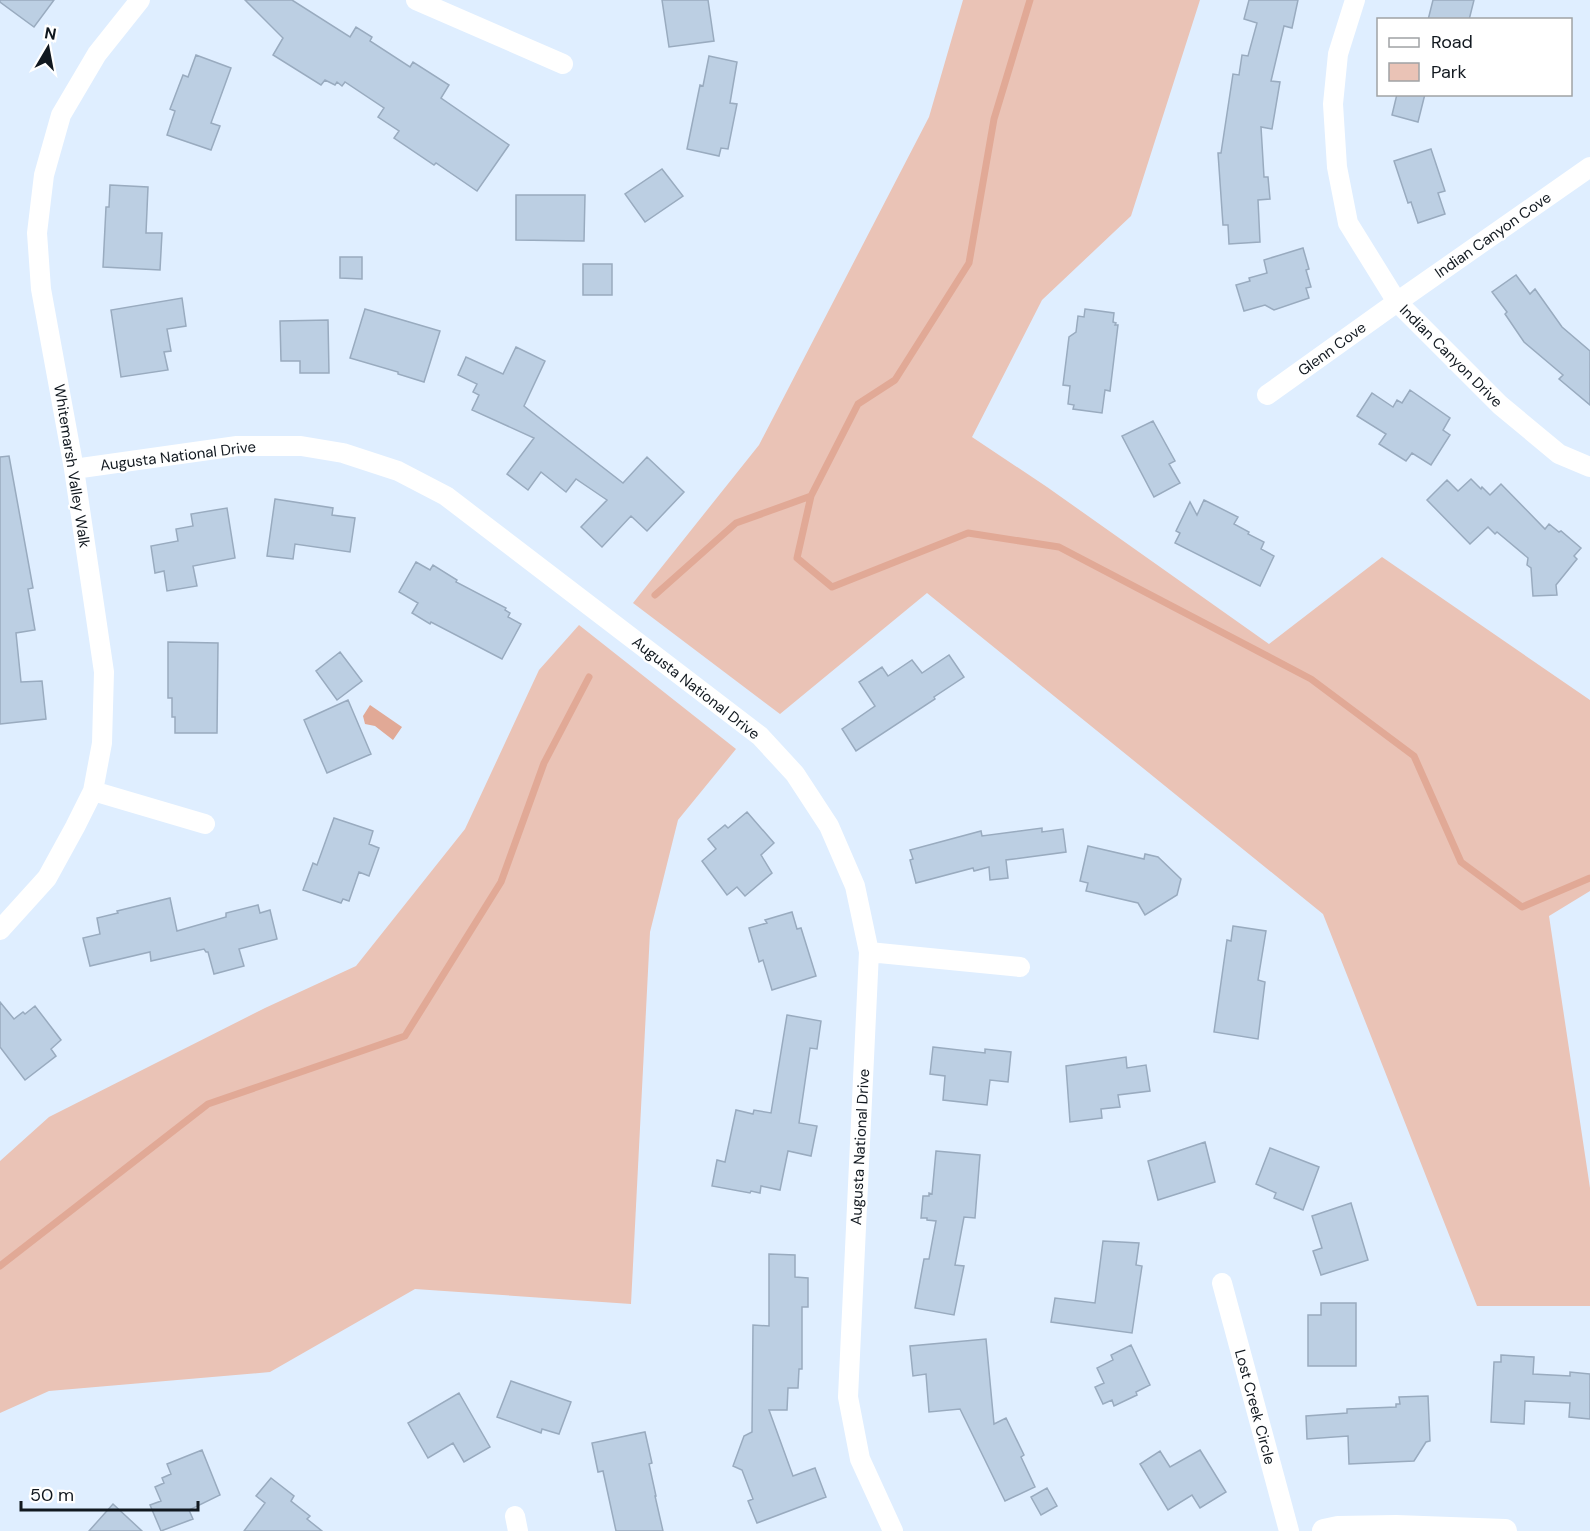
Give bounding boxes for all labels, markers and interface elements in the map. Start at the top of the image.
north arrow [18,18,78,78]
legend [1377,18,1572,96]
text: N [43,22,58,45]
text: Road [1431,30,1473,54]
text: Park [1431,60,1467,84]
street label: Indian Canyon Cove [1431,187,1555,283]
street label: Indian Canyon Drive [1395,300,1507,412]
street label: Glenn Cove [1294,317,1370,381]
street label: Whitemarsh Valley Walk [49,383,95,550]
street label: Augusta National Drive [99,437,257,475]
street label: Augusta National Drive [628,632,764,744]
street label: Augusta National Drive [846,1068,874,1226]
street label: Lost Creek Circle [1230,1347,1280,1467]
scale bar [21,1474,198,1512]
text: 50 m [30,1483,74,1507]

